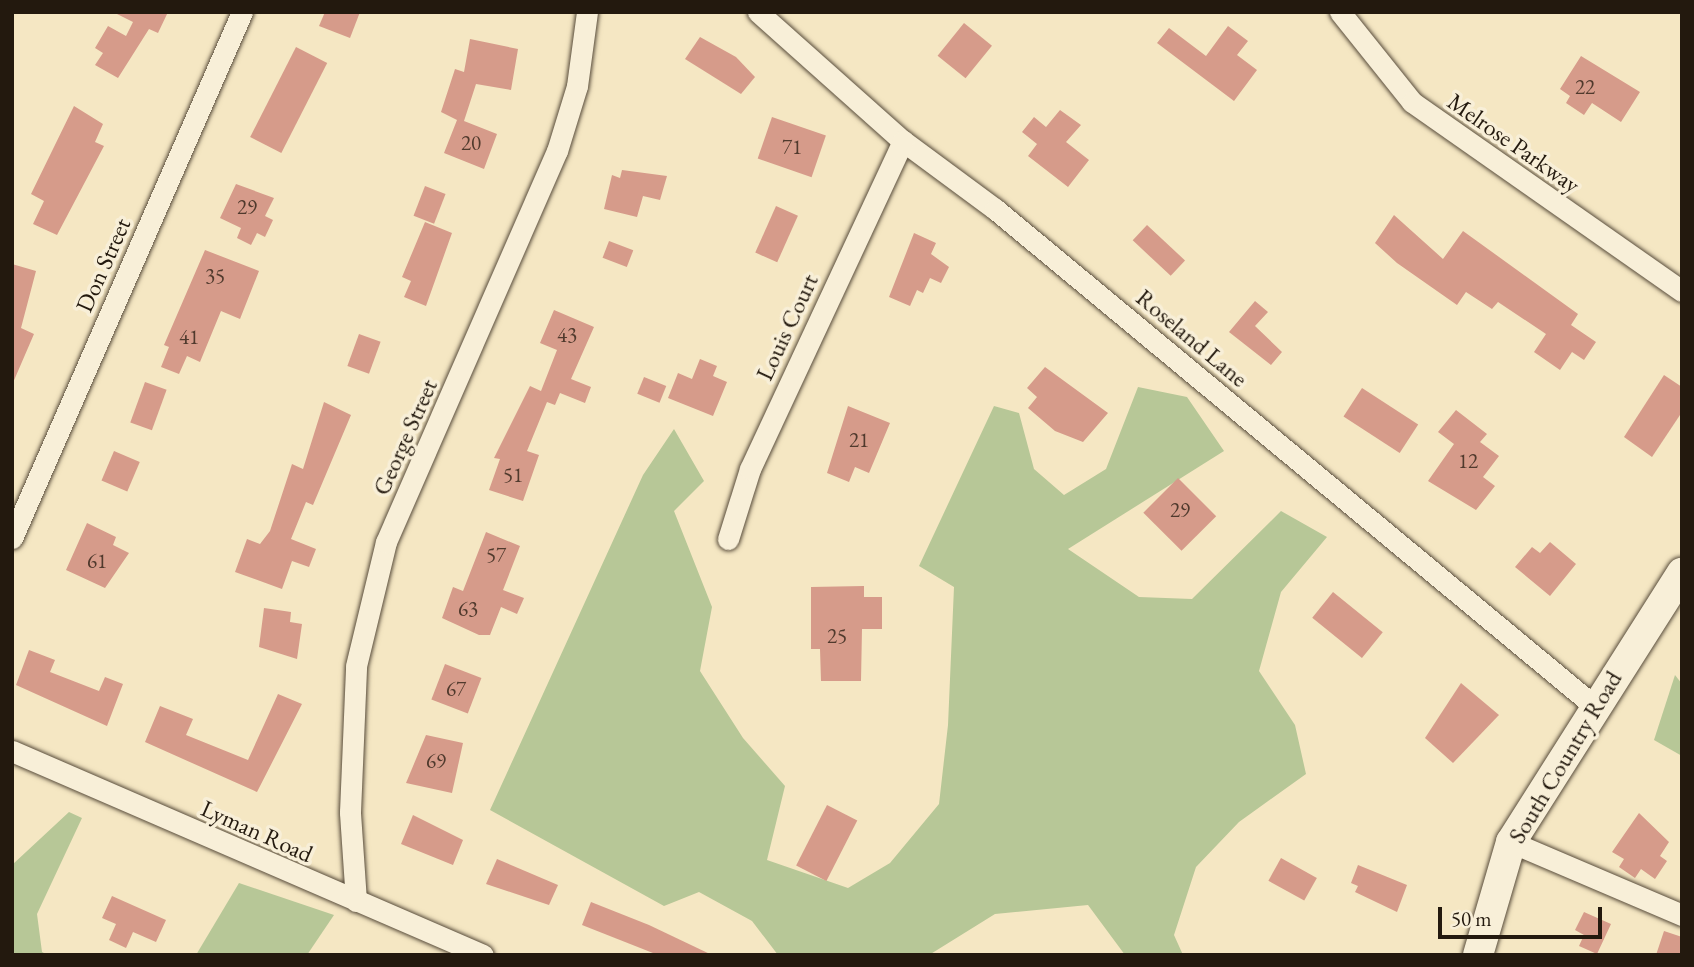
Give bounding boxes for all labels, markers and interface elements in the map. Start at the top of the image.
house number: 22 [1575,74,1595,100]
street label: Melrose Parkway [1442,87,1586,199]
house number: 20 [461,130,481,156]
house number: 71 [782,134,802,160]
house number: 29 [237,194,257,220]
street label: Don Street [69,213,137,317]
house number: 35 [205,263,225,289]
street label: Louis Court [750,269,824,385]
street label: Roseland Lane [1130,283,1254,393]
house number: 43 [557,322,577,348]
house number: 41 [179,324,199,350]
street label: George Street [367,375,443,499]
house number: 21 [849,427,869,453]
house number: 12 [1458,448,1478,474]
house number: 51 [503,462,523,488]
house number: 29 [1170,497,1190,523]
house number: 57 [486,542,506,568]
house number: 61 [87,548,107,574]
house number: 63 [458,596,478,622]
house number: 25 [827,623,847,649]
street label: South Country Road [1502,666,1628,848]
house number: 67 [446,676,466,702]
house number: 69 [426,748,446,774]
street label: Lyman Road [197,794,317,868]
scale bar [1442,894,1606,938]
text: 50 m [1451,905,1492,932]

